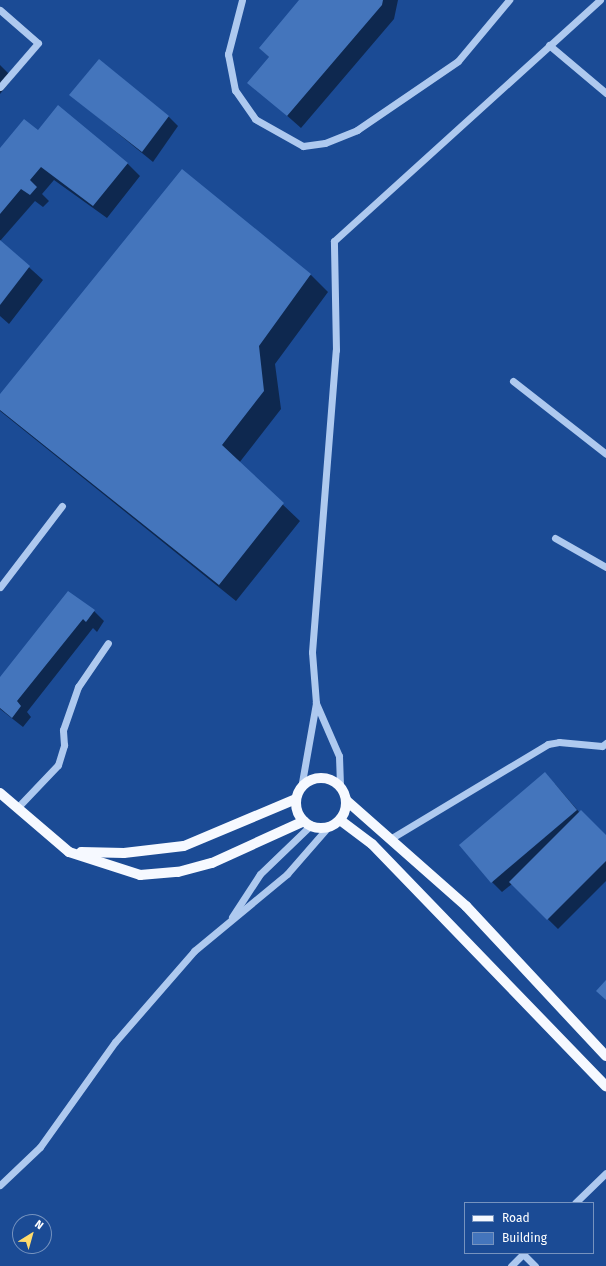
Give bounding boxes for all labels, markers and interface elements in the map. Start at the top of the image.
legend [464,1202,594,1254]
text: Road [502,1211,530,1225]
north arrow [12,1214,52,1254]
text: N [32,1217,46,1232]
text: Building [502,1231,547,1245]

